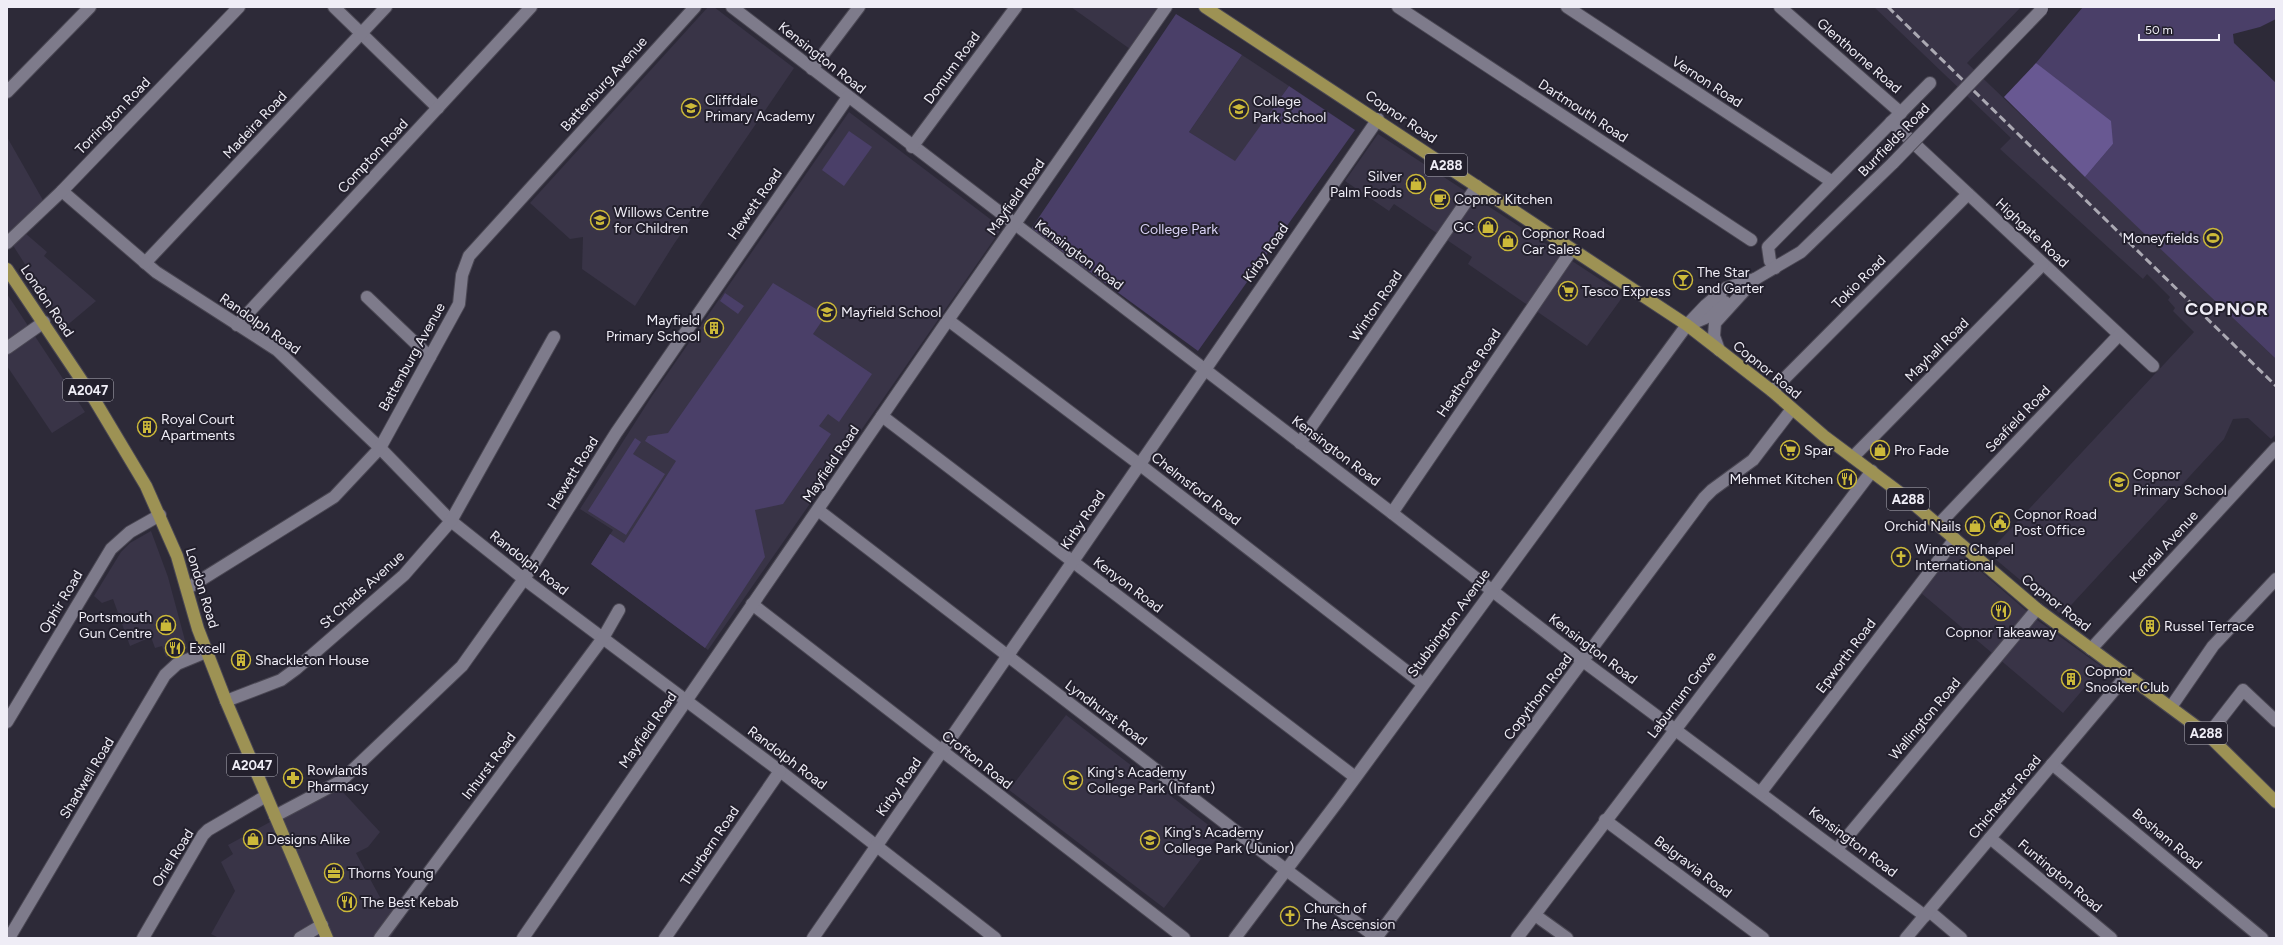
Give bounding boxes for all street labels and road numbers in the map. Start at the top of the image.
street label: Glenthorne Road [1813,15,1905,97]
street label: Kensington Road [775,18,869,98]
street label: Domum Road [920,29,984,107]
street label: Battenburg Avenue [557,33,651,135]
street label: Vernon Road [1668,53,1746,111]
street label: Torrington Road [72,74,154,158]
street label: Dartmouth Road [1535,76,1631,146]
street label: Copnor Road [1362,87,1440,147]
street label: Madeira Road [220,88,290,162]
street label: Burrfields Road [1855,100,1933,180]
street label: Compton Road [334,115,412,197]
road number: A288 [1425,154,1467,176]
street label: Mayfield Road [983,156,1049,238]
street label: Hewett Road [724,165,786,243]
street label: Highgate Road [1992,195,2072,271]
street label: Kensington Road [1031,216,1127,294]
street label: Kirby Road [1240,220,1292,286]
street label: Tokio Road [1829,252,1889,312]
street label: London Road [17,262,77,340]
street label: Winton Road [1346,268,1406,344]
street label: Randolph Road [216,290,304,358]
street label: Battenburg Avenue [375,299,449,414]
street label: Mayhall Road [1902,315,1972,385]
street label: Heathcote Road [1433,326,1505,420]
street label: Copnor Road [1729,337,1805,403]
road number: A2047 [63,379,113,401]
street label: Seafield Road [1982,382,2054,456]
street label: Kensington Road [1288,412,1384,490]
street label: Mayfield Road [799,422,863,506]
street label: Hewett Road [544,433,602,513]
street label: Chelmsford Road [1148,449,1244,529]
street label: Kirby Road [1057,487,1109,553]
road number: A288 [1887,488,1929,510]
street label: Kendal Avenue [2126,507,2202,587]
street label: Randolph Road [486,527,572,599]
street label: London Road [182,546,222,630]
street label: St Chads Avenue [316,547,408,632]
street label: Kenyon Road [1090,553,1166,617]
street label: Stubbington Avenue [1404,565,1494,680]
street label: Ophir Road [36,567,86,637]
street label: Copnor Road [2018,571,2094,635]
street label: Kensington Road [1545,610,1641,688]
street label: Epworth Road [1812,615,1880,697]
street label: Laburnum Grove [1644,648,1720,742]
street label: Copythorn Road [1500,651,1576,743]
street label: Wallington Road [1886,674,1964,764]
street label: Lyndhurst Road [1062,677,1150,749]
street label: Mayfield Road [615,689,681,771]
road number: A288 [2185,722,2227,744]
street label: Randolph Road [744,723,830,793]
street label: Crofton Road [938,727,1016,793]
street label: Inhurst Road [458,729,520,803]
street label: Shadwell Road [56,734,118,822]
street label: Chichester Road [1965,752,2045,842]
road number: A2047 [227,754,277,776]
street label: Kirby Road [873,754,925,820]
street label: Thurbern Road [677,803,743,889]
street label: Kensington Road [1805,803,1901,881]
street label: Bosham Road [2129,805,2205,873]
street label: Oriel Road [148,826,198,890]
street label: Belgravia Road [1651,832,1735,902]
street label: Funtington Road [2014,836,2106,916]

